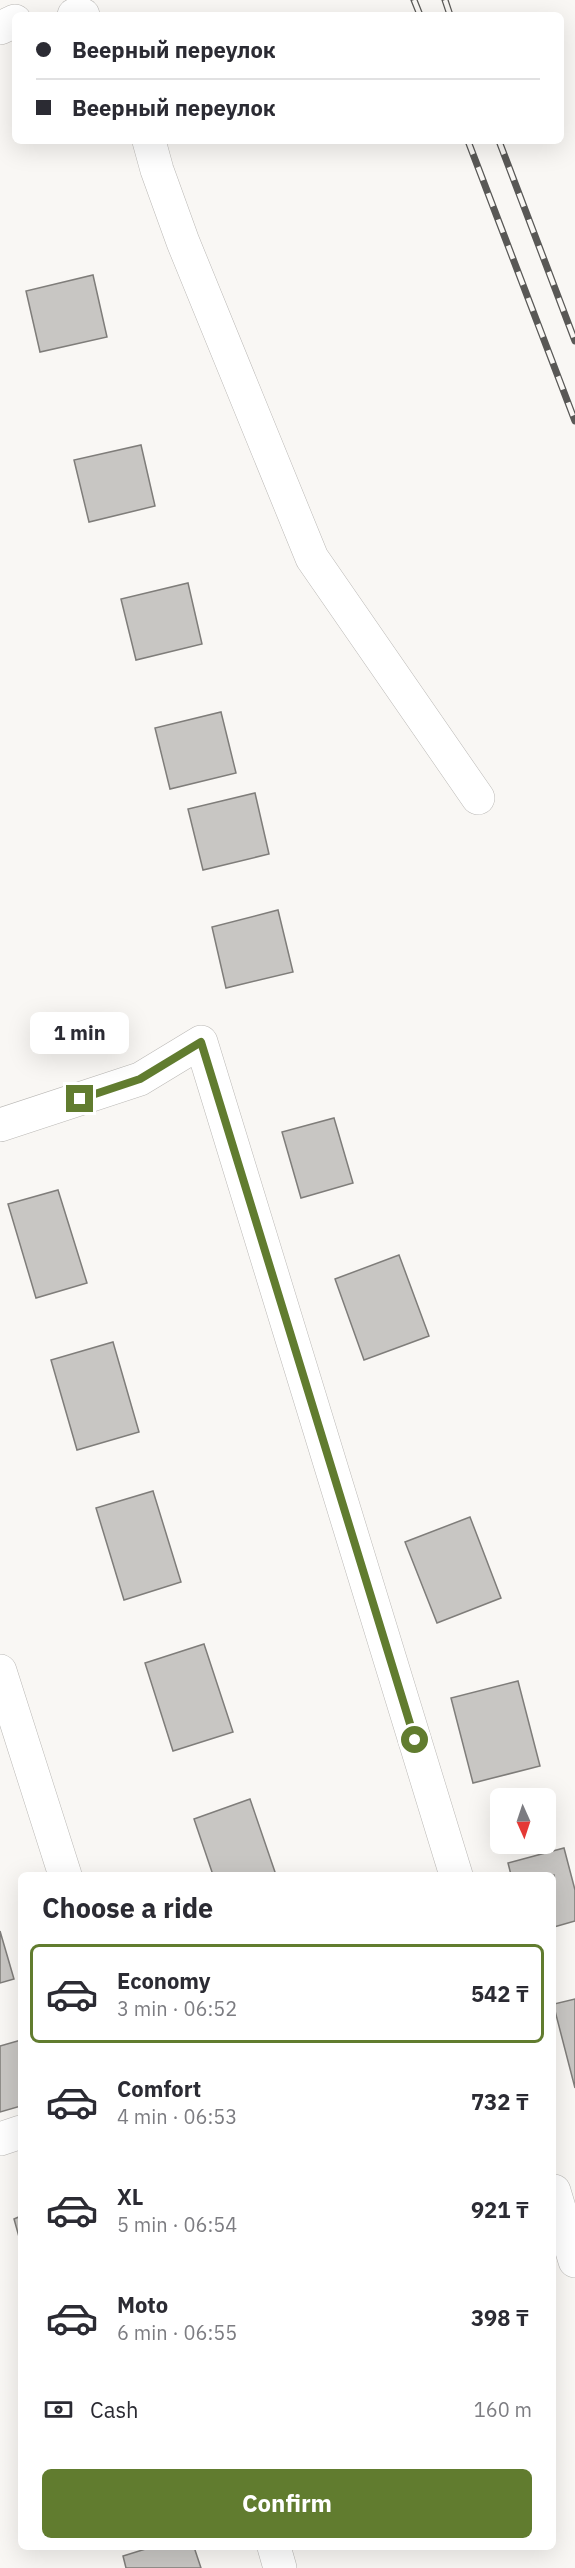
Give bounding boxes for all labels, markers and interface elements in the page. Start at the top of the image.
text: Веерный переулок [72,35,276,64]
text: Веерный переулок [72,93,276,122]
callout: 1 min [31,1012,130,1054]
text: 1 min [53,1019,106,1046]
route end [66,1085,93,1112]
route start [401,1726,428,1753]
north arrow [490,1788,556,1854]
map controls [490,1788,556,1854]
text: Choose a ride [42,1890,213,1925]
text: Economy [117,1966,211,1995]
icon: car [45,1967,99,2021]
text: 542 ₸ [471,1979,529,2008]
text: 3 min · 06:52 [117,1995,237,2022]
text: Comfort [117,2074,201,2103]
icon: car [45,2075,99,2129]
text: 732 ₸ [471,2087,529,2116]
text: 4 min · 06:53 [117,2103,237,2130]
text: XL [117,2182,143,2211]
icon: car [45,2183,99,2237]
text: 921 ₸ [471,2195,529,2224]
text: 5 min · 06:54 [117,2211,237,2238]
text: Moto [117,2290,168,2319]
icon: car [45,2291,99,2345]
text: 398 ₸ [471,2303,529,2332]
text: 6 min · 06:55 [117,2319,237,2346]
icon: cash [42,2393,75,2426]
text: Cash [90,2395,139,2424]
text: 160 m [474,2396,532,2423]
button: Confirm [42,2469,532,2538]

